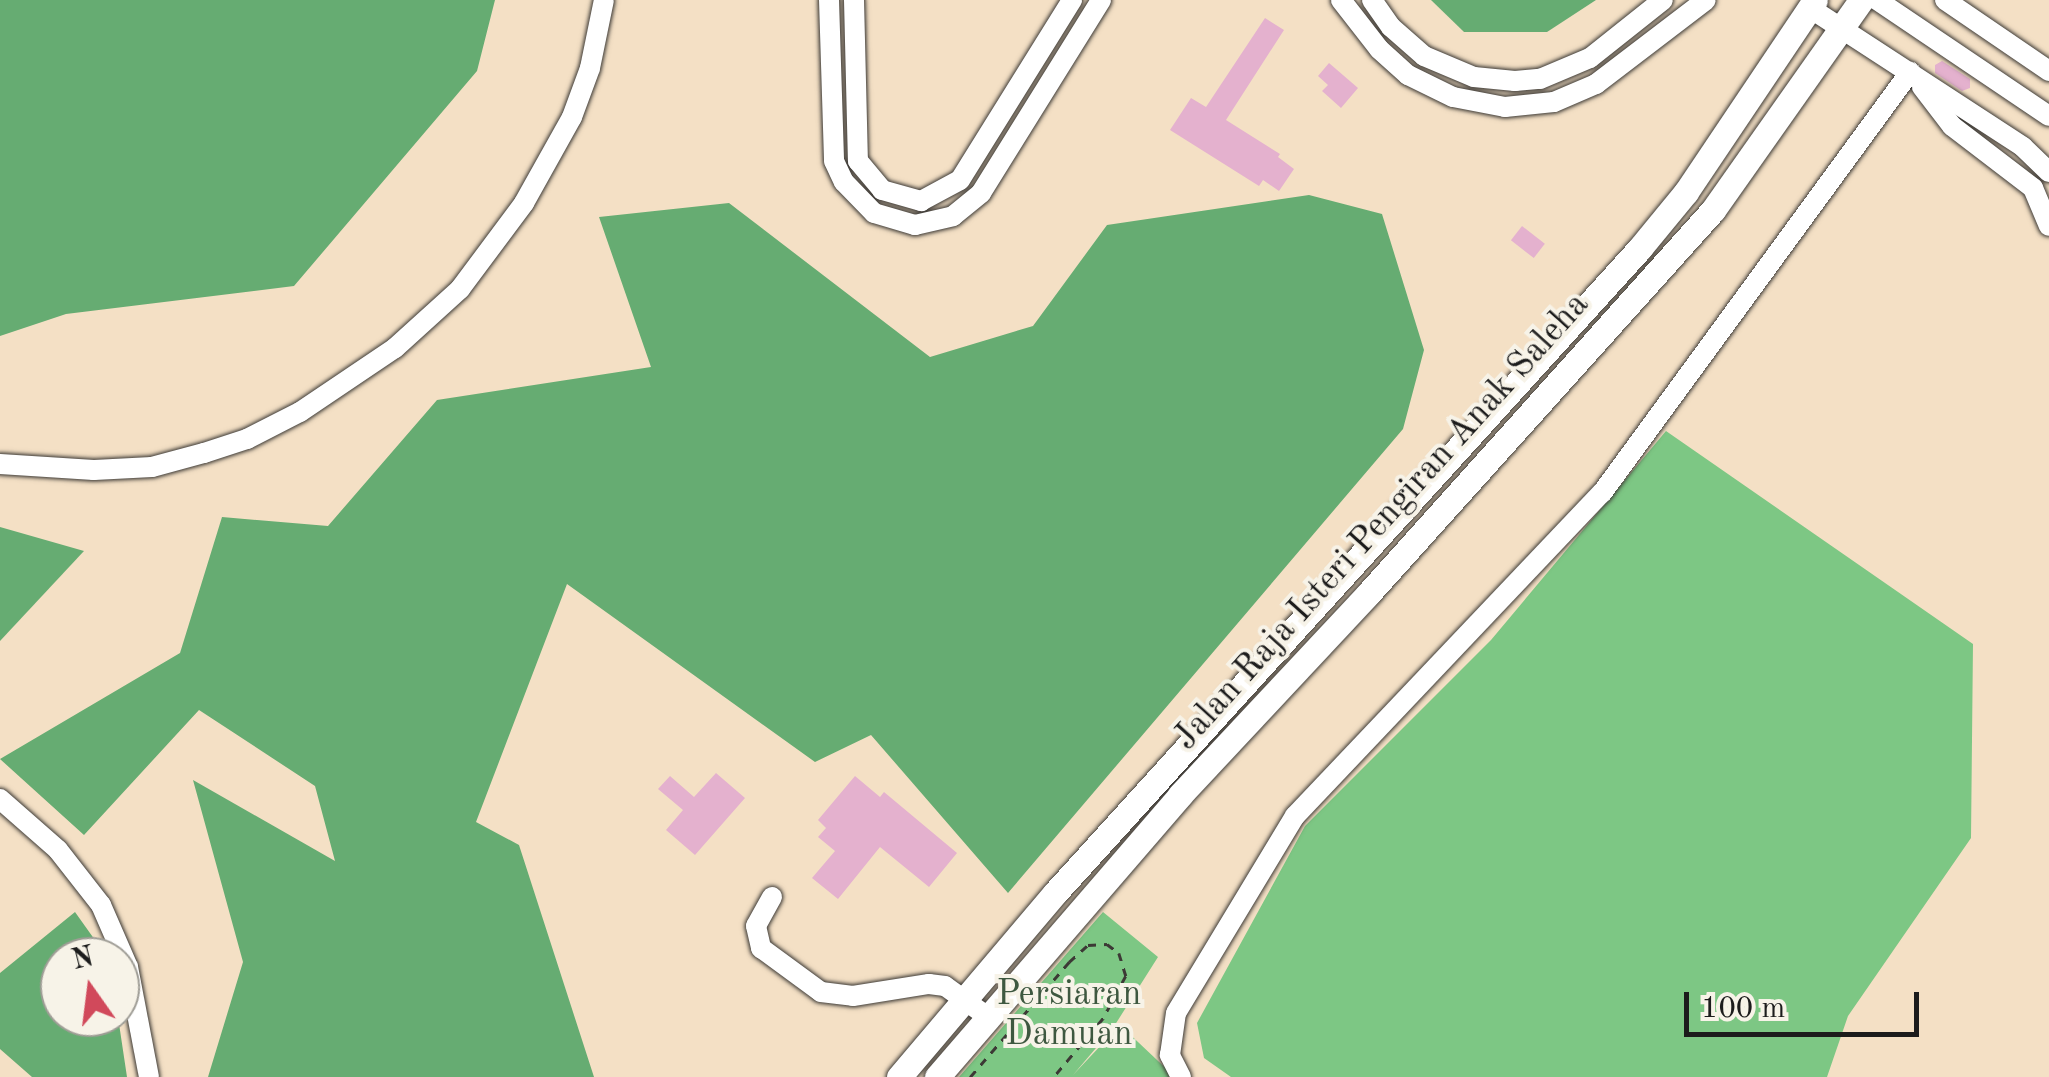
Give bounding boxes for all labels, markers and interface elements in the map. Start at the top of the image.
street label: Jalan Raja Isteri Pengiran Anak Saleha [1165,285,1599,759]
north arrow [40,937,140,1037]
text: N [69,944,97,976]
scale bar [1689,972,1924,1034]
park label: Persiaran Damuan [997,974,1141,1056]
text: 100 m [1701,994,1785,1024]

